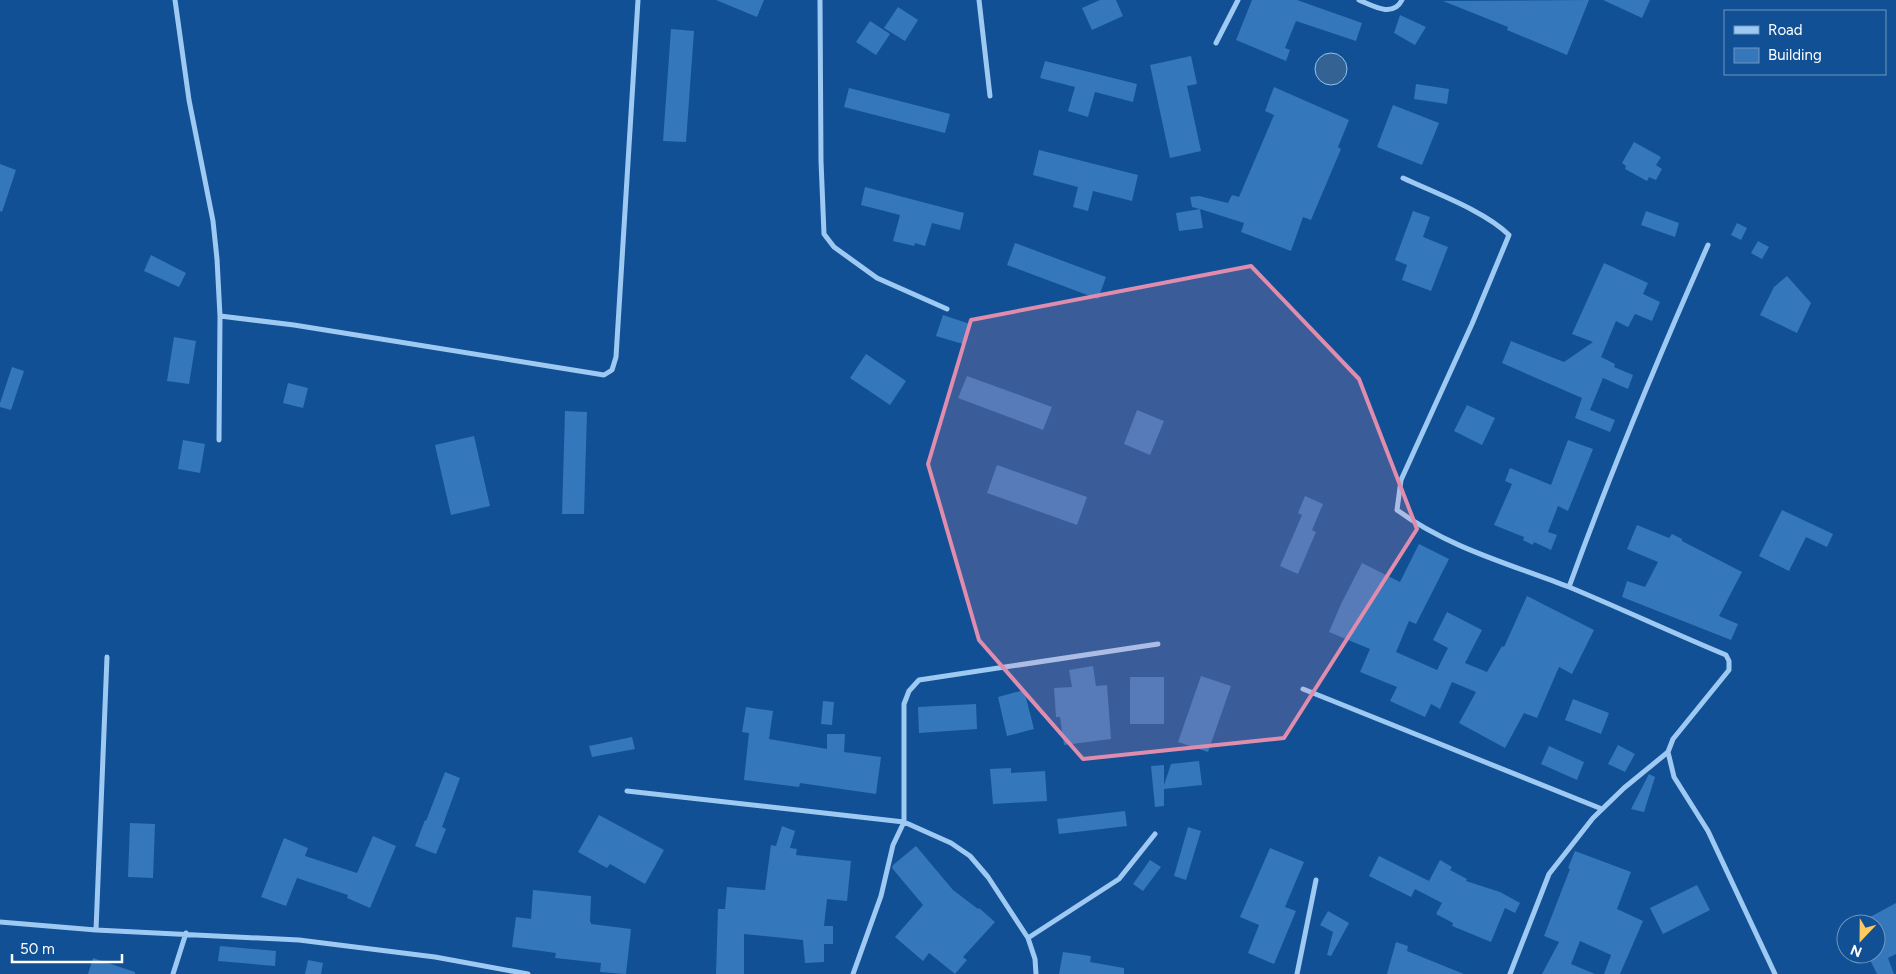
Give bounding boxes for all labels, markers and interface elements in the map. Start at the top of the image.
legend [1724,10,1886,75]
text: Road [1768,21,1803,39]
text: Building [1768,46,1822,64]
north arrow [1836,914,1886,964]
scale bar [12,932,122,964]
text: 50 m [20,940,55,958]
text: N [1848,941,1865,960]

